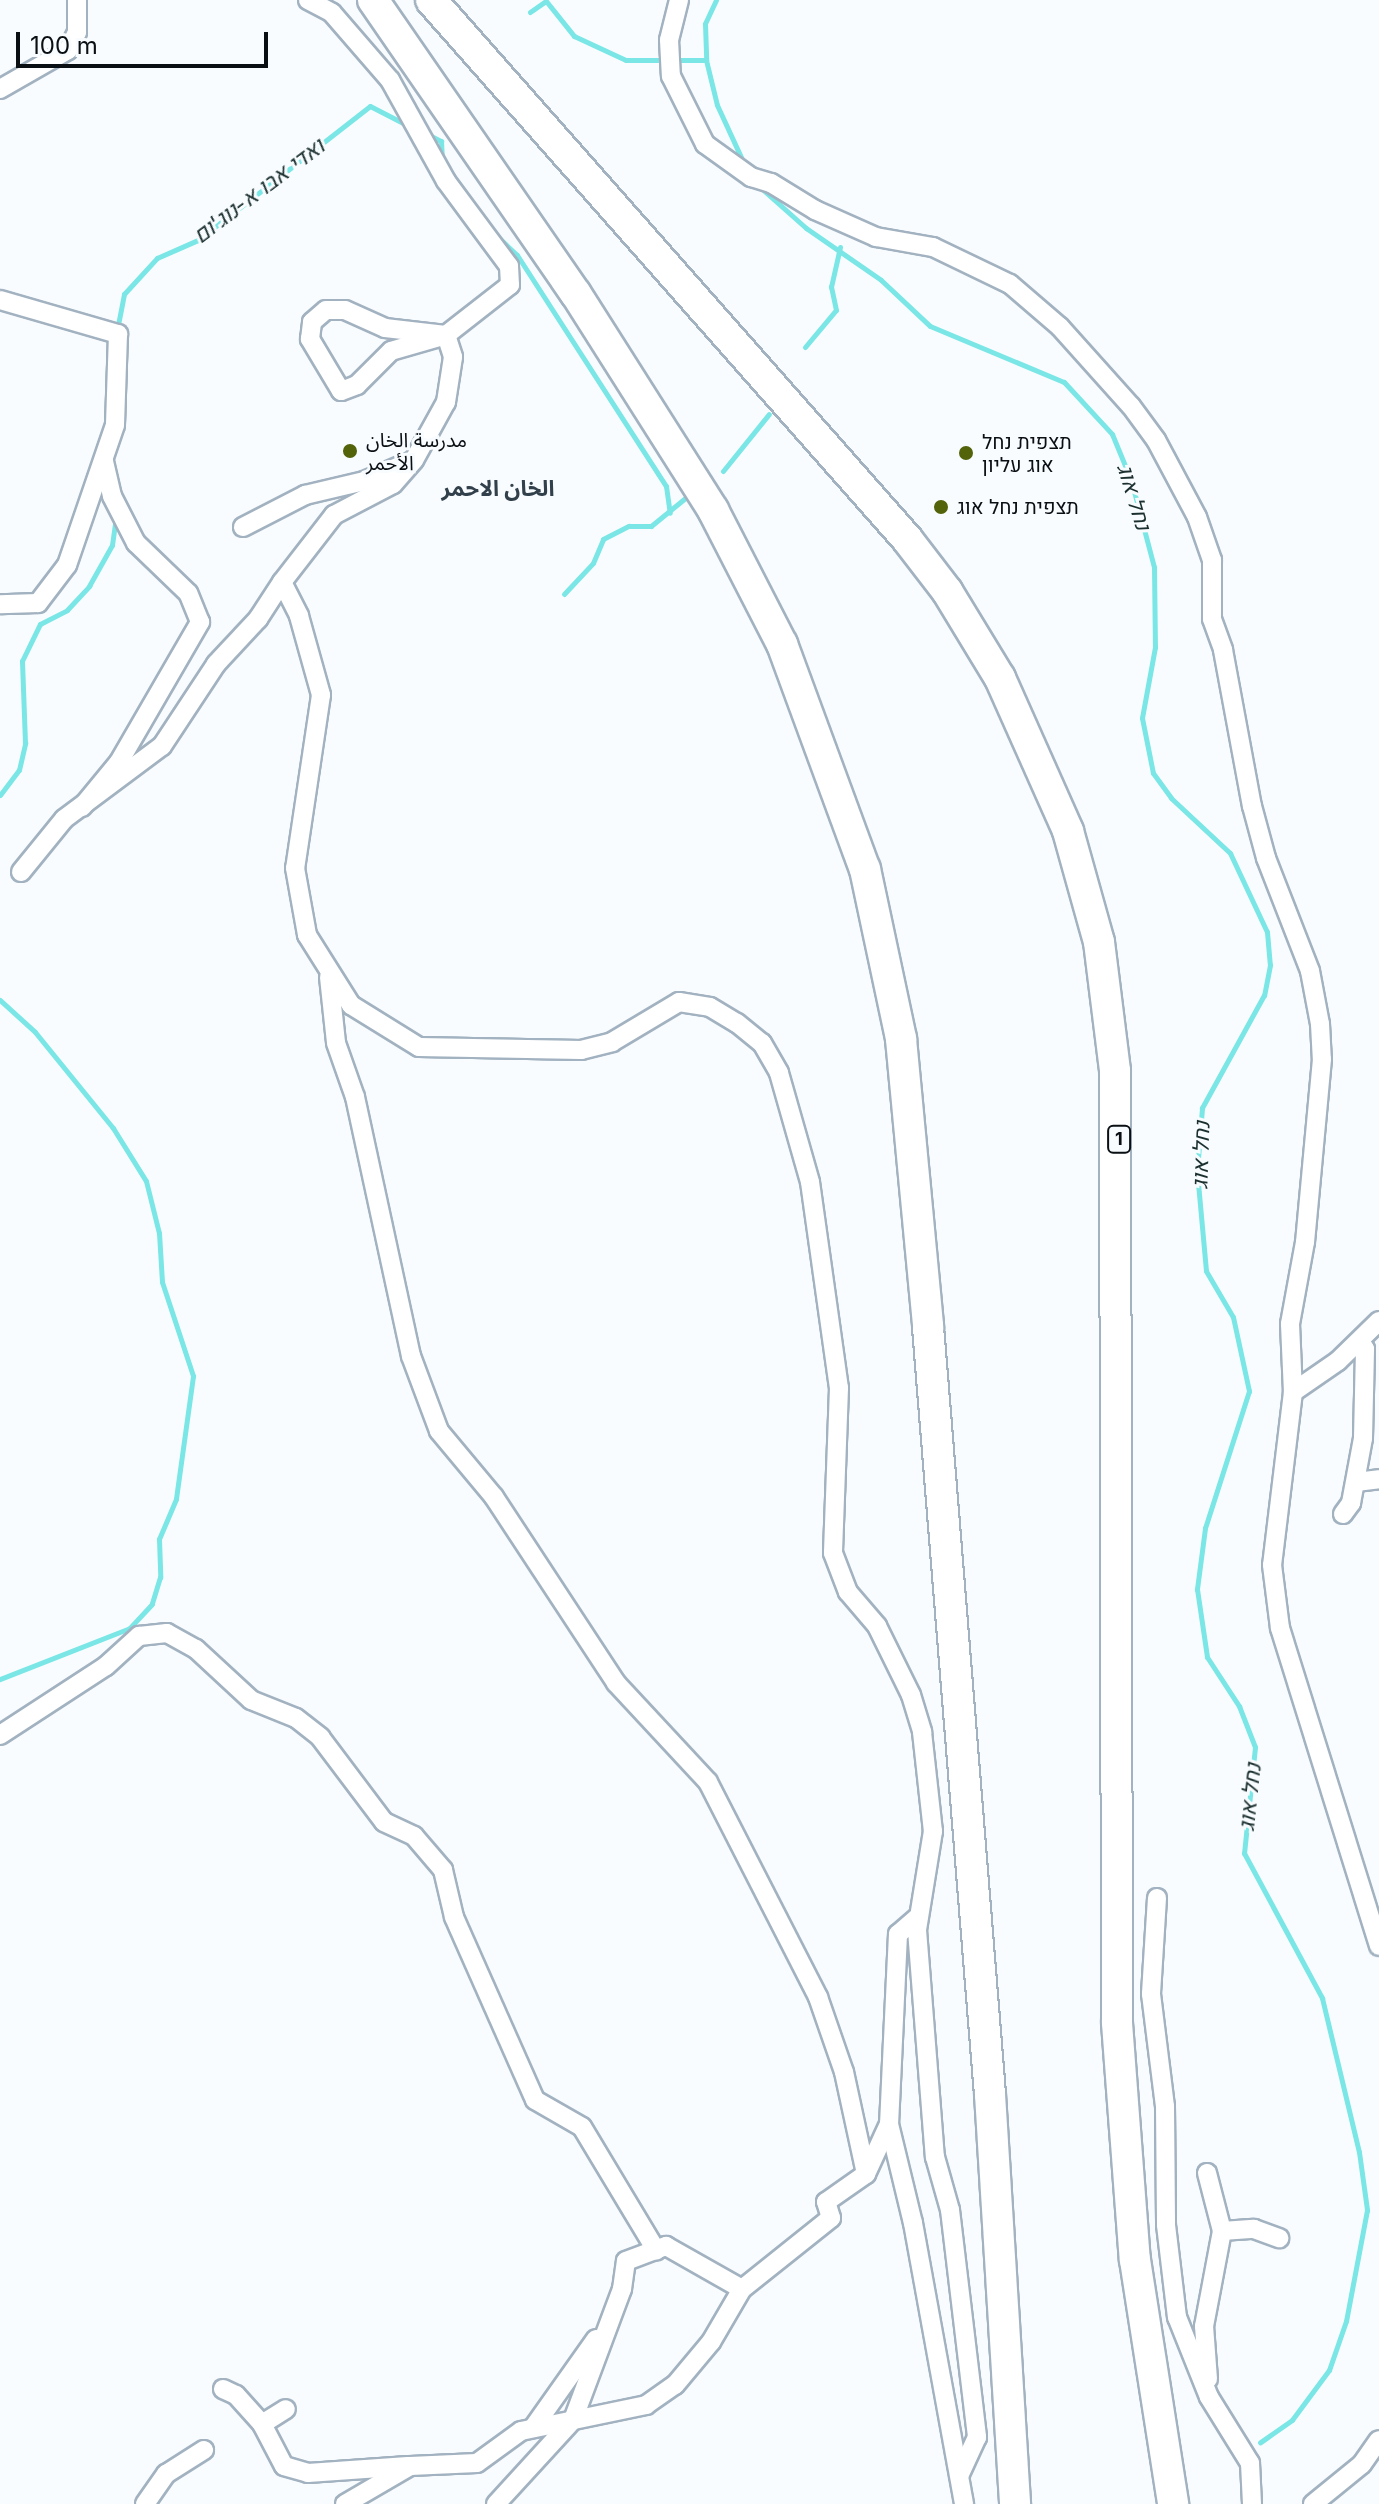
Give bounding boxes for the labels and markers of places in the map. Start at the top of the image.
place label: مدرسة الخان الأحمر [366,428,467,475]
place label: תצפית נחל אוג עליון [982,430,1072,477]
marker: مدرسة الخان الأحمر [341,442,359,460]
marker: תצפית נחל אוג עליון [957,444,975,462]
place label: תצפית נחל אוג [957,495,1079,519]
marker: תצפית נחל אוג [932,498,950,516]

